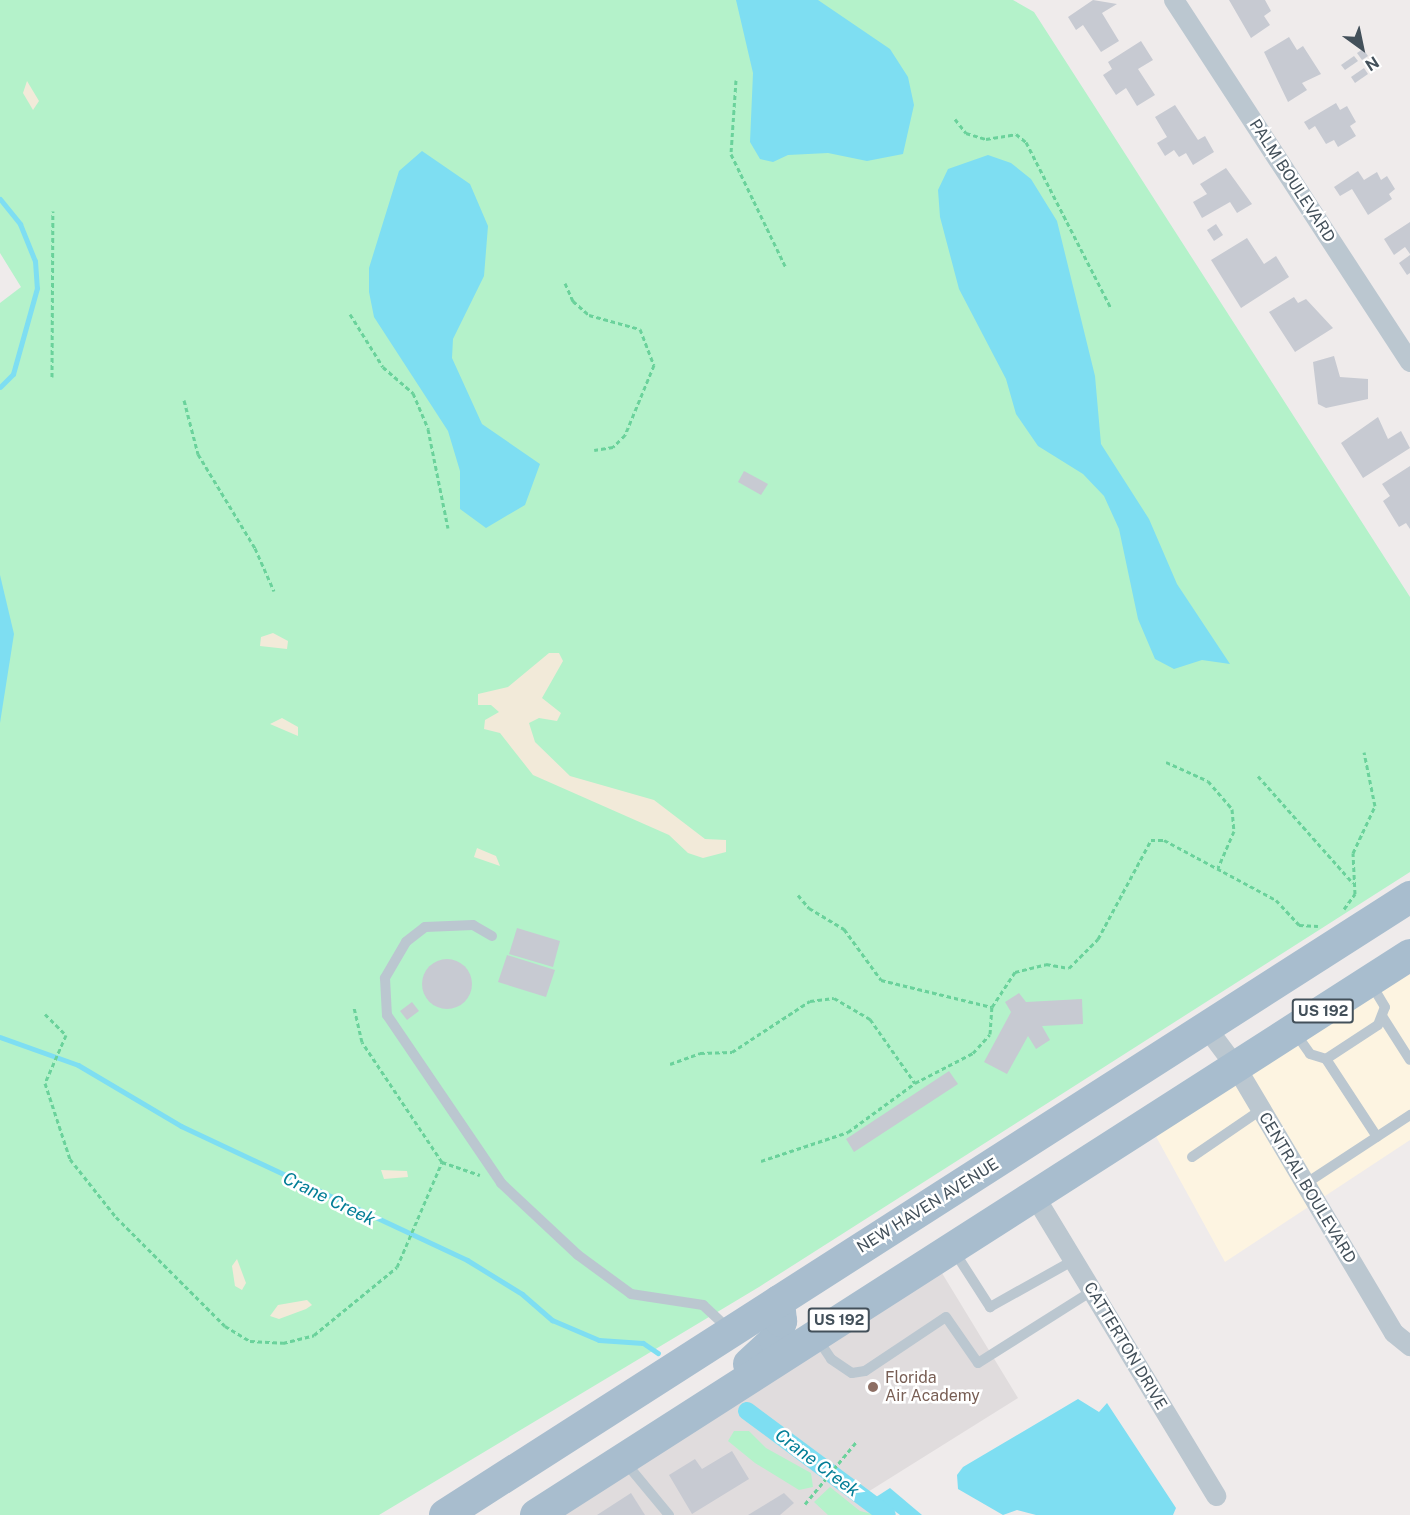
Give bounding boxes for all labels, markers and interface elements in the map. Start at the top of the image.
north arrow [1332,18,1392,78]
text: N [1362,52,1383,75]
street label: PALM BOULEVARD [1245,116,1339,246]
road number: US 192 [1292,999,1354,1023]
street label: CENTRAL BOULEVARD [1254,1109,1360,1267]
street label: NEW HAVEN AVENUE [854,1155,1002,1257]
water label: Crane Creek [279,1167,379,1231]
street label: CATTERTON DRIVE [1079,1279,1171,1413]
road number: US 192 [808,1308,870,1332]
place label: Florida Air Academy [885,1368,980,1406]
marker: Florida Air Academy [866,1380,880,1394]
water label: Crane Creek [770,1424,864,1502]

